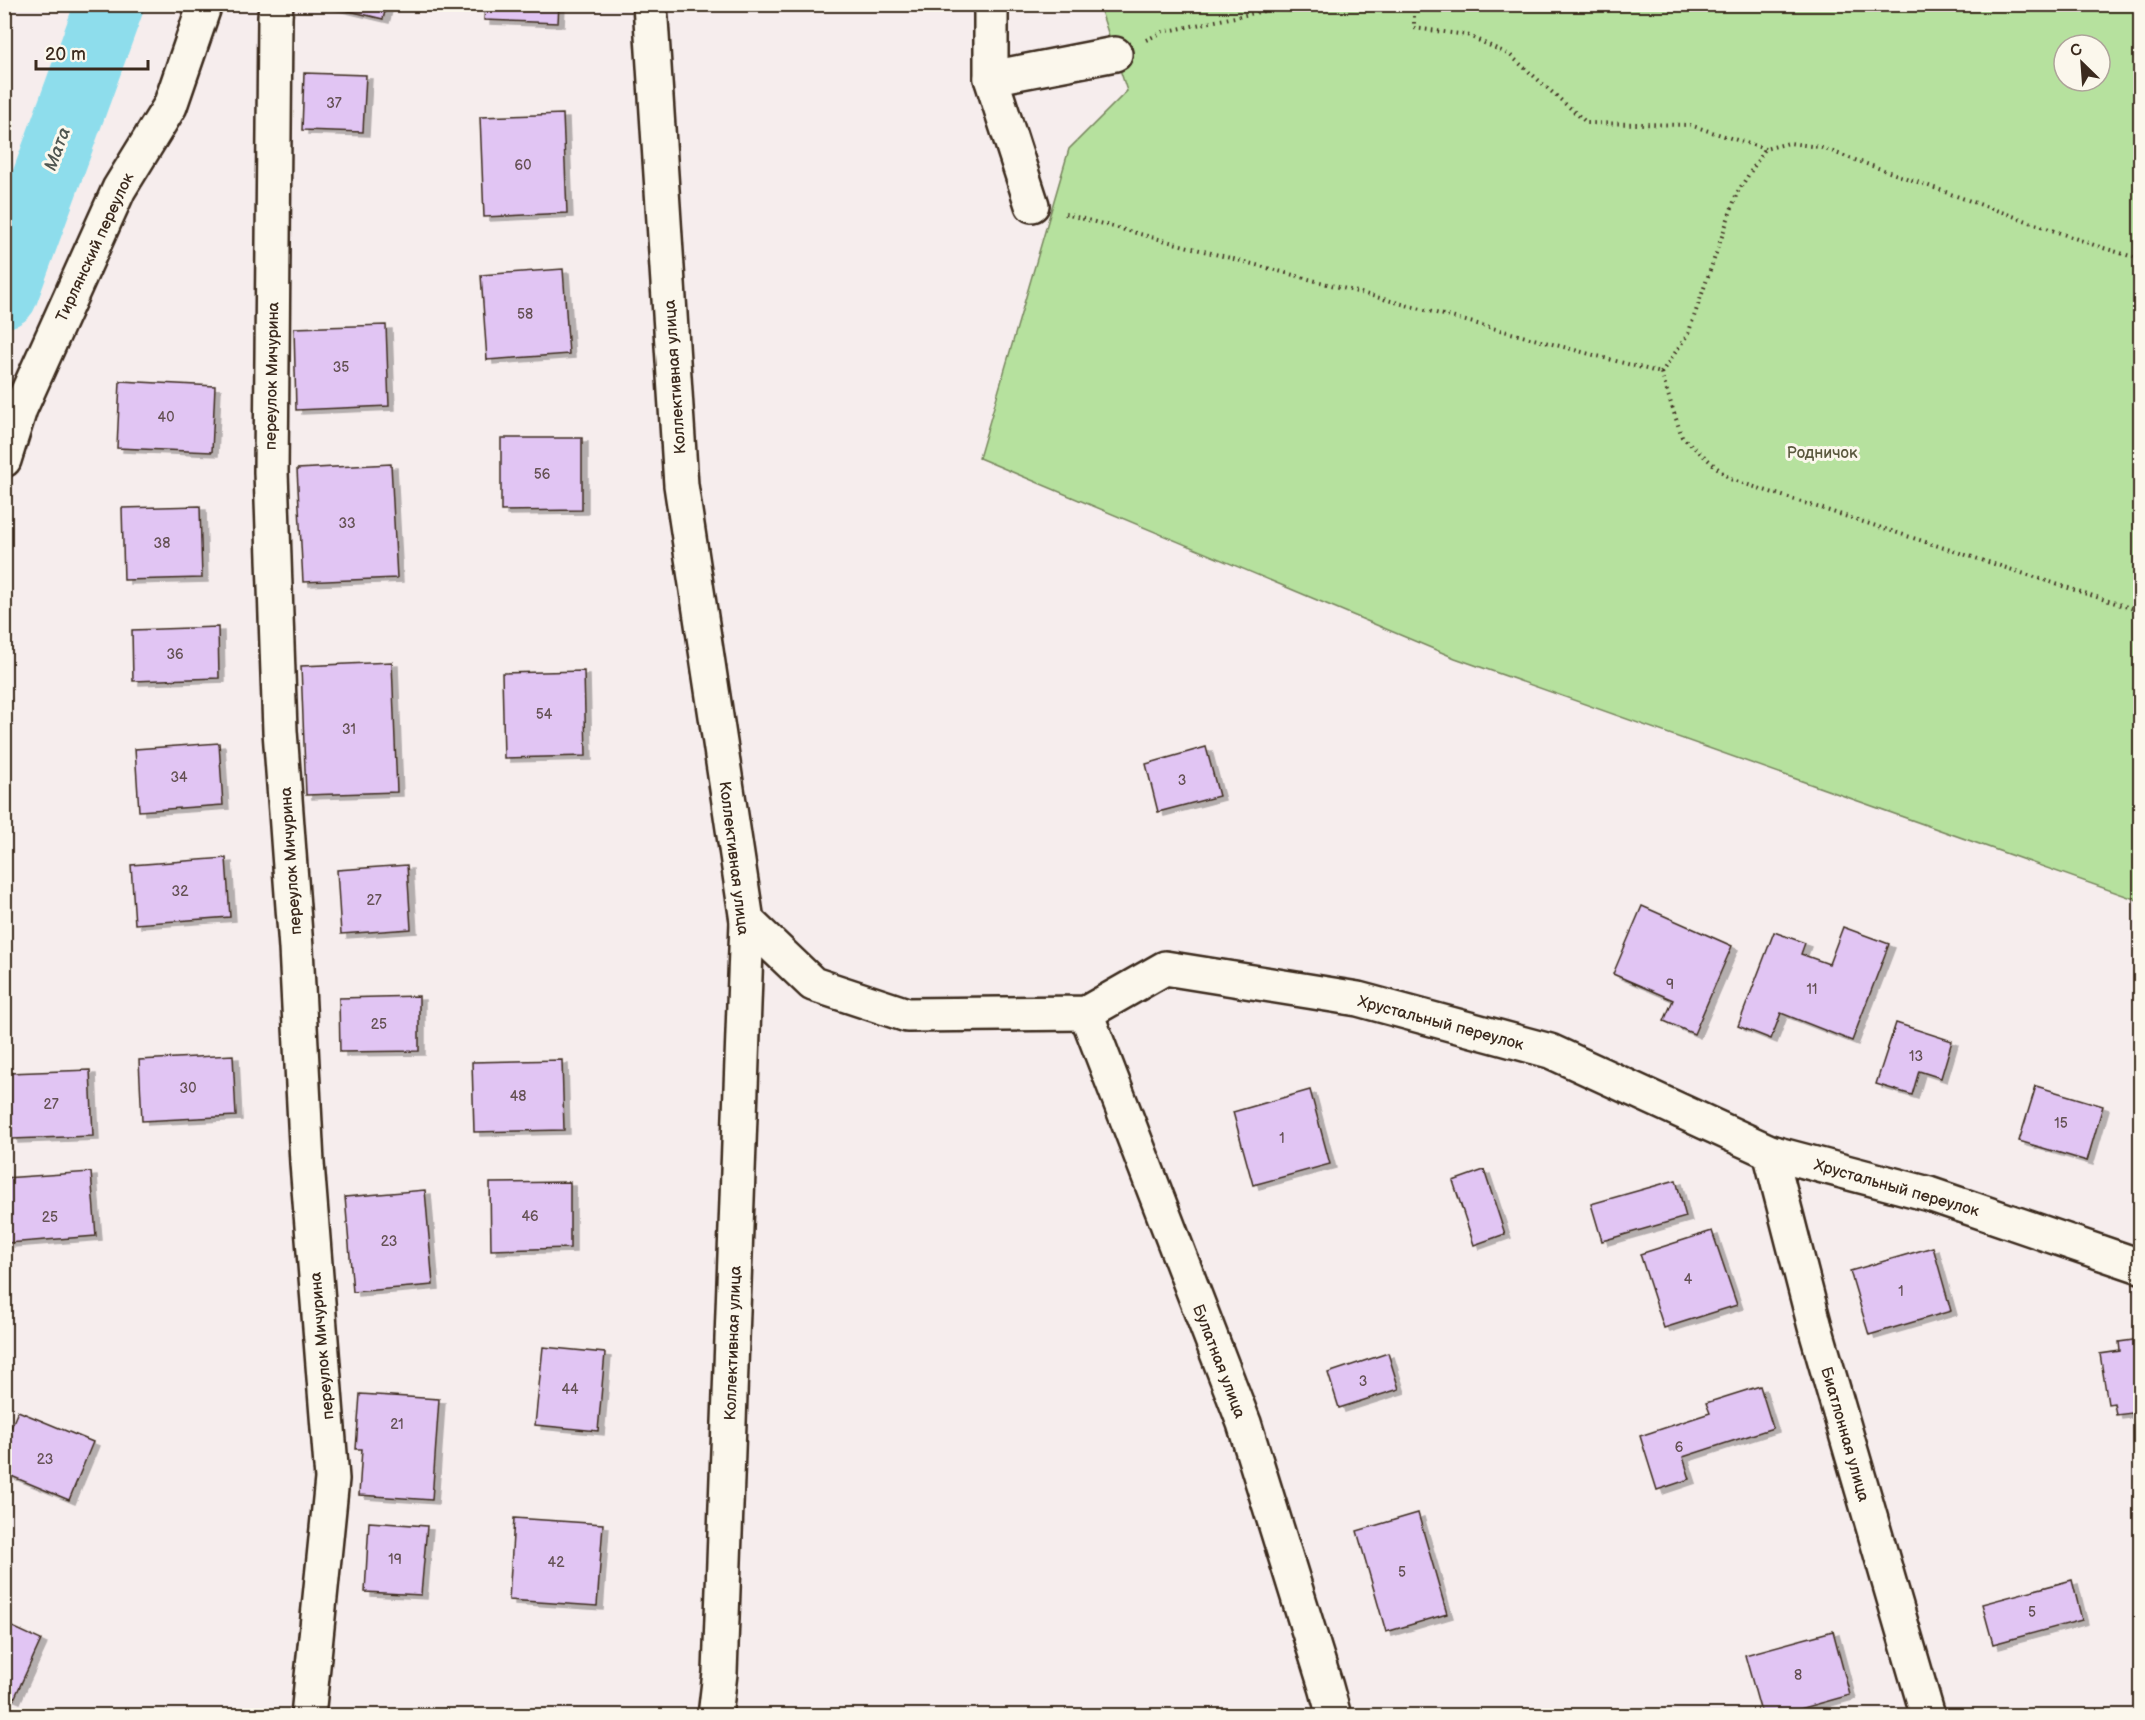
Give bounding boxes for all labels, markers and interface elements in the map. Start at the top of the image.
scale bar [36,33,148,71]
north arrow [2052,33,2112,93]
text: С [2067,40,2085,62]
text: 20 m [45,44,86,65]
house number: 37 [326,95,342,112]
water label: Мата [40,125,75,174]
house number: 60 [515,157,531,174]
street label: Тирлянский переулок [52,170,138,325]
street label: Коллективная улица [661,298,690,455]
street label: переулок Мичурина [262,301,283,450]
house number: 58 [517,306,533,323]
house number: 35 [333,359,349,376]
house number: 40 [158,409,174,426]
park label: Родничок [1787,444,1858,463]
house number: 56 [534,466,551,483]
house number: 33 [338,515,356,532]
house number: 38 [154,535,170,552]
house number: 36 [166,646,184,663]
house number: 54 [536,706,553,723]
house number: 31 [342,721,356,738]
house number: 34 [170,769,188,786]
house number: 3 [1178,772,1186,789]
street label: Коллективная улица [715,780,752,937]
street label: переулок Мичурина [277,786,306,935]
house number: 32 [172,883,189,900]
house number: 27 [366,892,382,909]
house number: 9 [1666,976,1674,993]
house number: 11 [1807,981,1817,998]
street label: Хрустальный переулок [1356,992,1526,1055]
house number: 25 [371,1016,387,1033]
house number: 13 [1909,1048,1923,1065]
house number: 30 [180,1080,196,1097]
house number: 48 [510,1088,526,1105]
house number: 27 [43,1096,59,1113]
house number: 15 [2054,1115,2068,1132]
house number: 1 [1279,1130,1285,1147]
street label: Хрустальный переулок [1812,1156,1982,1221]
house number: 46 [521,1208,539,1225]
house number: 25 [42,1209,58,1226]
house number: 23 [381,1233,397,1250]
street label: Коллективная улица [721,1265,746,1421]
street label: переулок Мичурина [307,1271,338,1421]
house number: 4 [1684,1271,1693,1288]
house number: 1 [1898,1283,1904,1300]
street label: Булатная улица [1188,1302,1249,1422]
street label: Биатлонная улица [1816,1365,1873,1505]
house number: 3 [1359,1373,1367,1390]
house number: 44 [561,1381,579,1398]
house number: 21 [390,1416,404,1433]
house number: 6 [1675,1439,1684,1456]
house number: 23 [37,1451,53,1468]
house number: 19 [388,1551,402,1568]
house number: 42 [548,1554,565,1571]
house number: 5 [1398,1564,1406,1581]
house number: 5 [2028,1604,2036,1621]
house number: 8 [1794,1667,1802,1684]

